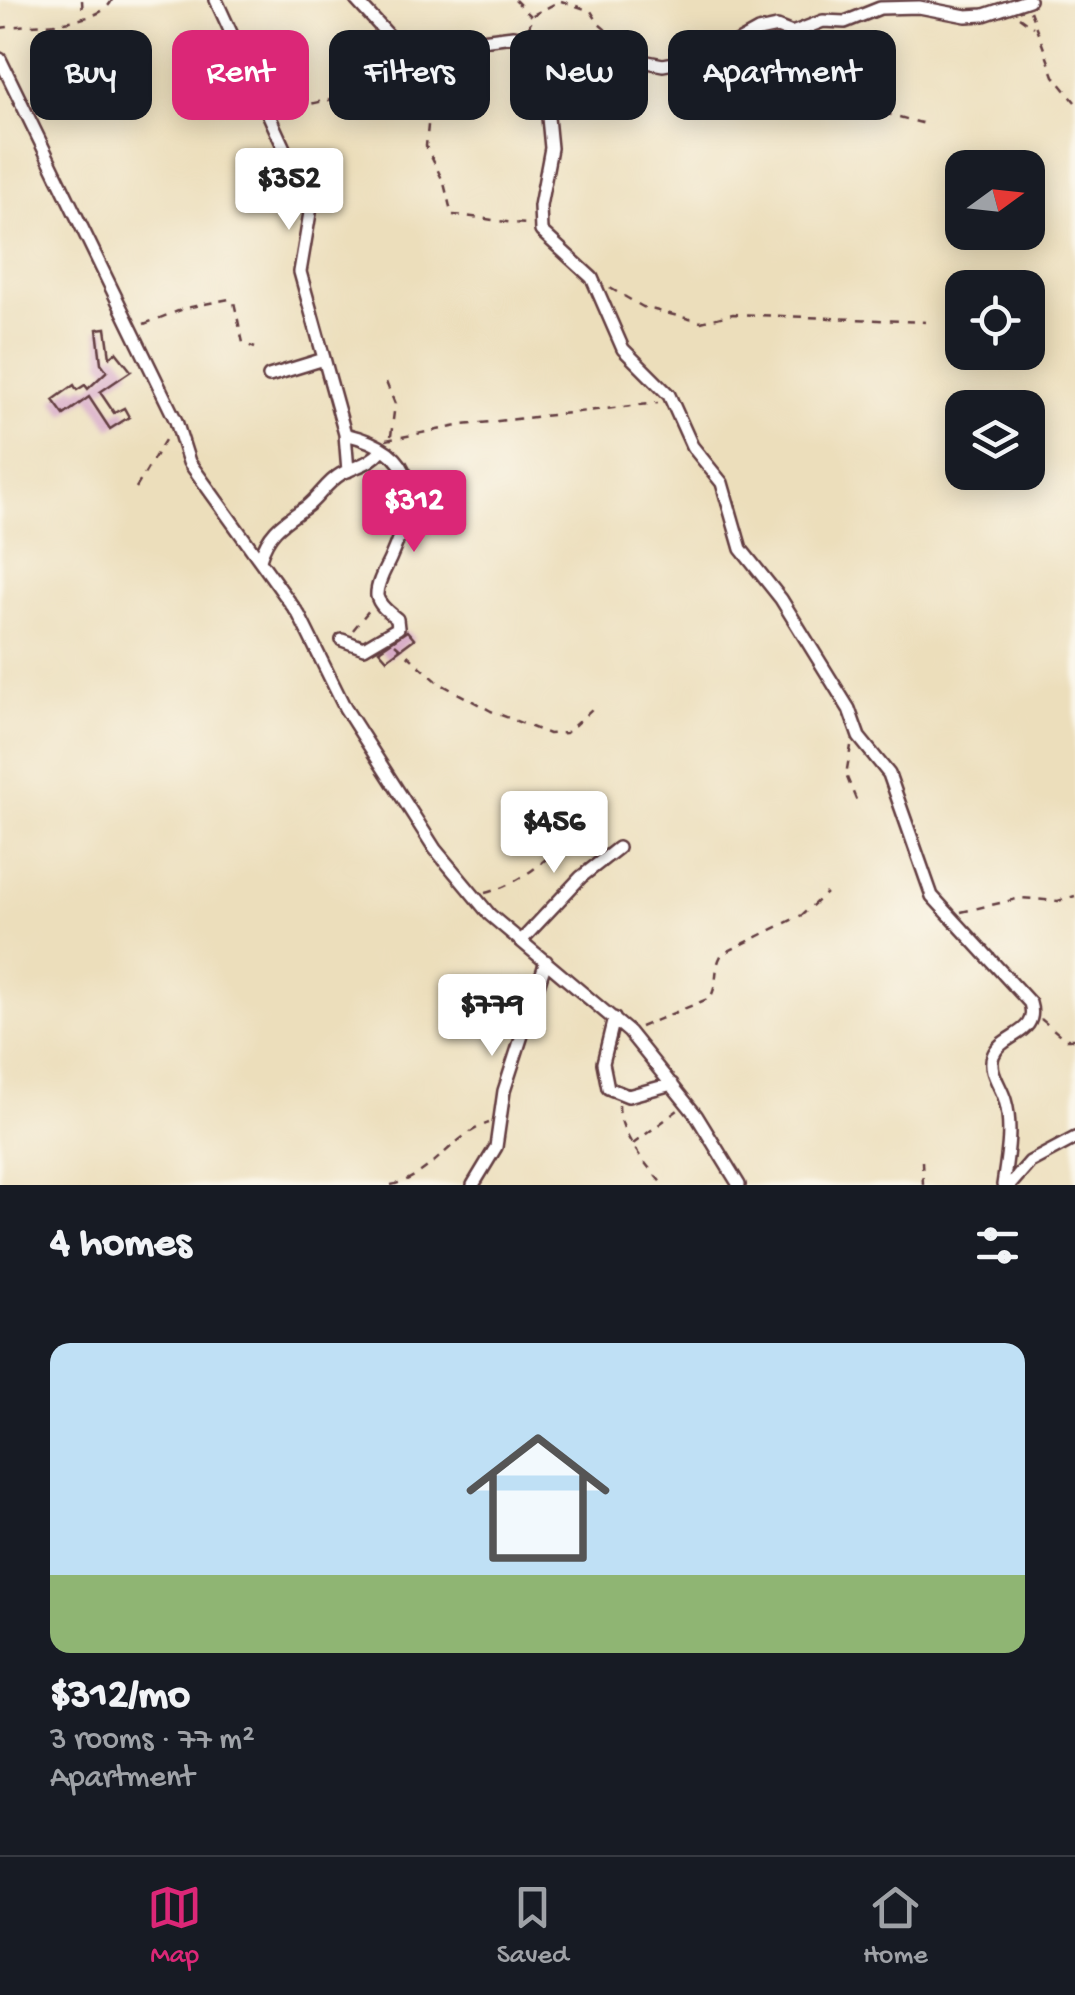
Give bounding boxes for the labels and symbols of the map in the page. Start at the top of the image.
pin: $352 [230,148,348,233]
north arrow [945,150,1045,250]
pin: $312 [355,470,473,555]
pin: $456 [495,791,613,876]
pin: $779 [433,974,551,1059]

